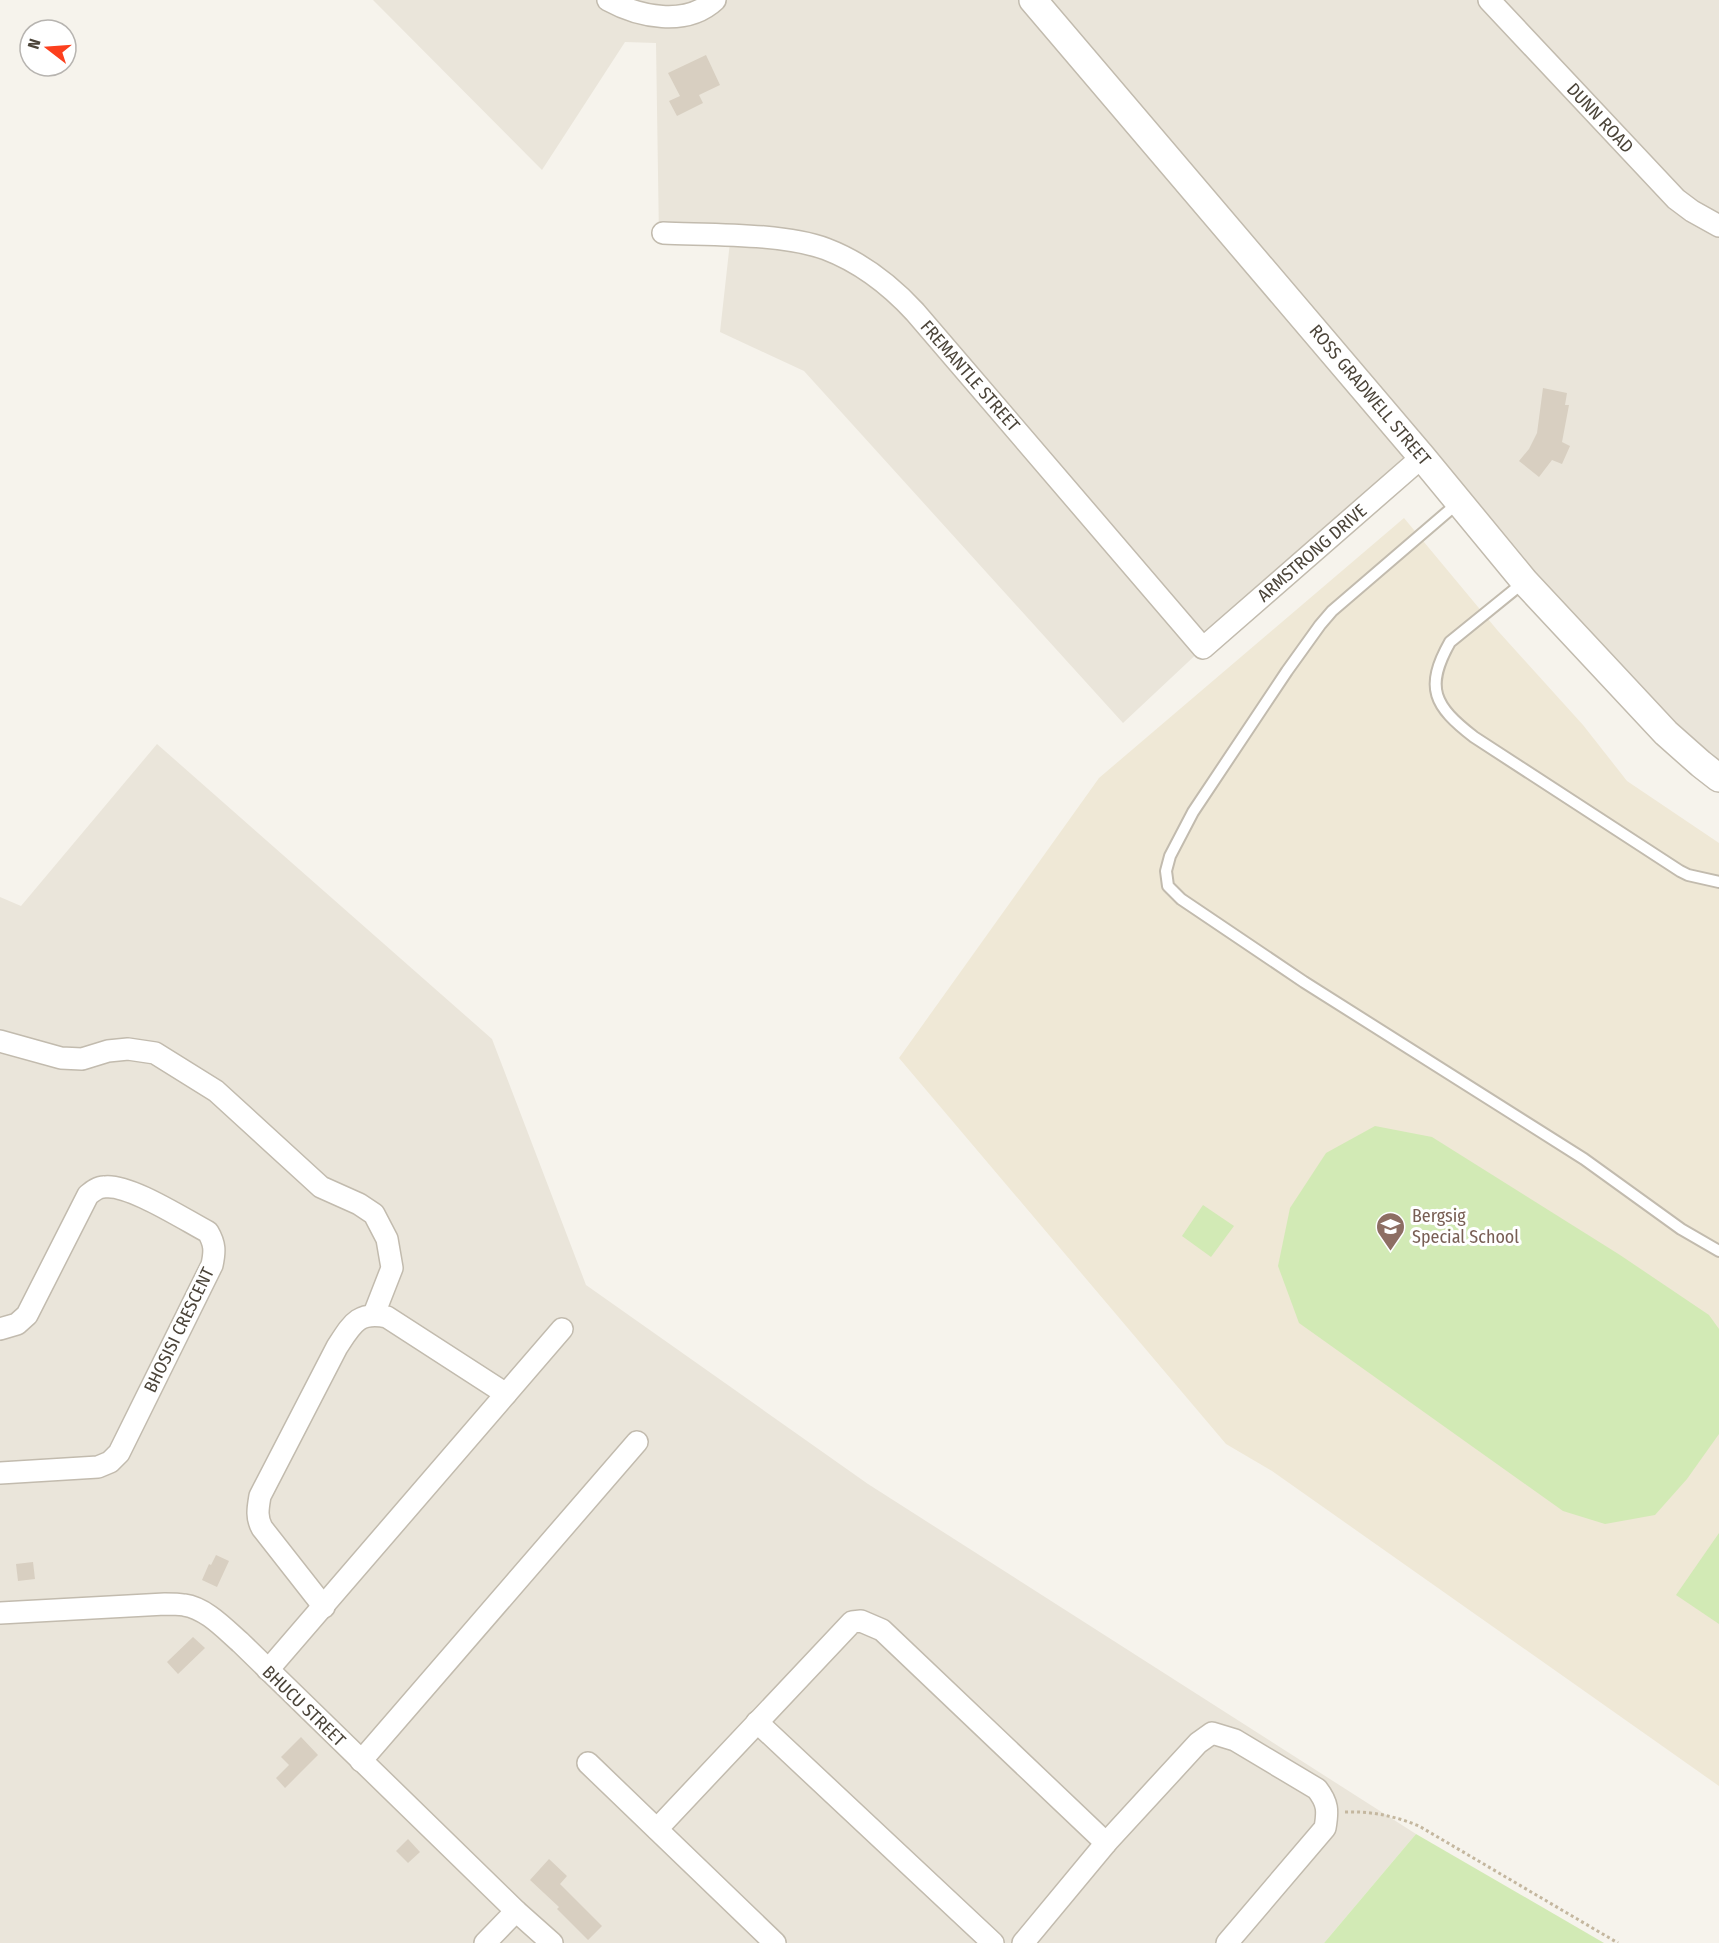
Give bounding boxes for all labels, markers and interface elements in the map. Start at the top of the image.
north arrow [18,18,78,78]
text: N [24,36,45,51]
street label: DUNN ROAD [1562,78,1638,158]
street label: FREMANTLE STREET [916,316,1025,437]
street label: ROSS GRADWELL STREET [1305,320,1436,470]
street label: ARMSTRONG DRIVE [1253,500,1371,606]
place label: Bergsig Special School [1412,1205,1519,1248]
school or university icon: Bergsig Special School [1375,1210,1407,1252]
street label: BHOSISI CRESCENT [139,1263,219,1396]
street label: BHUCU STREET [258,1661,351,1752]

